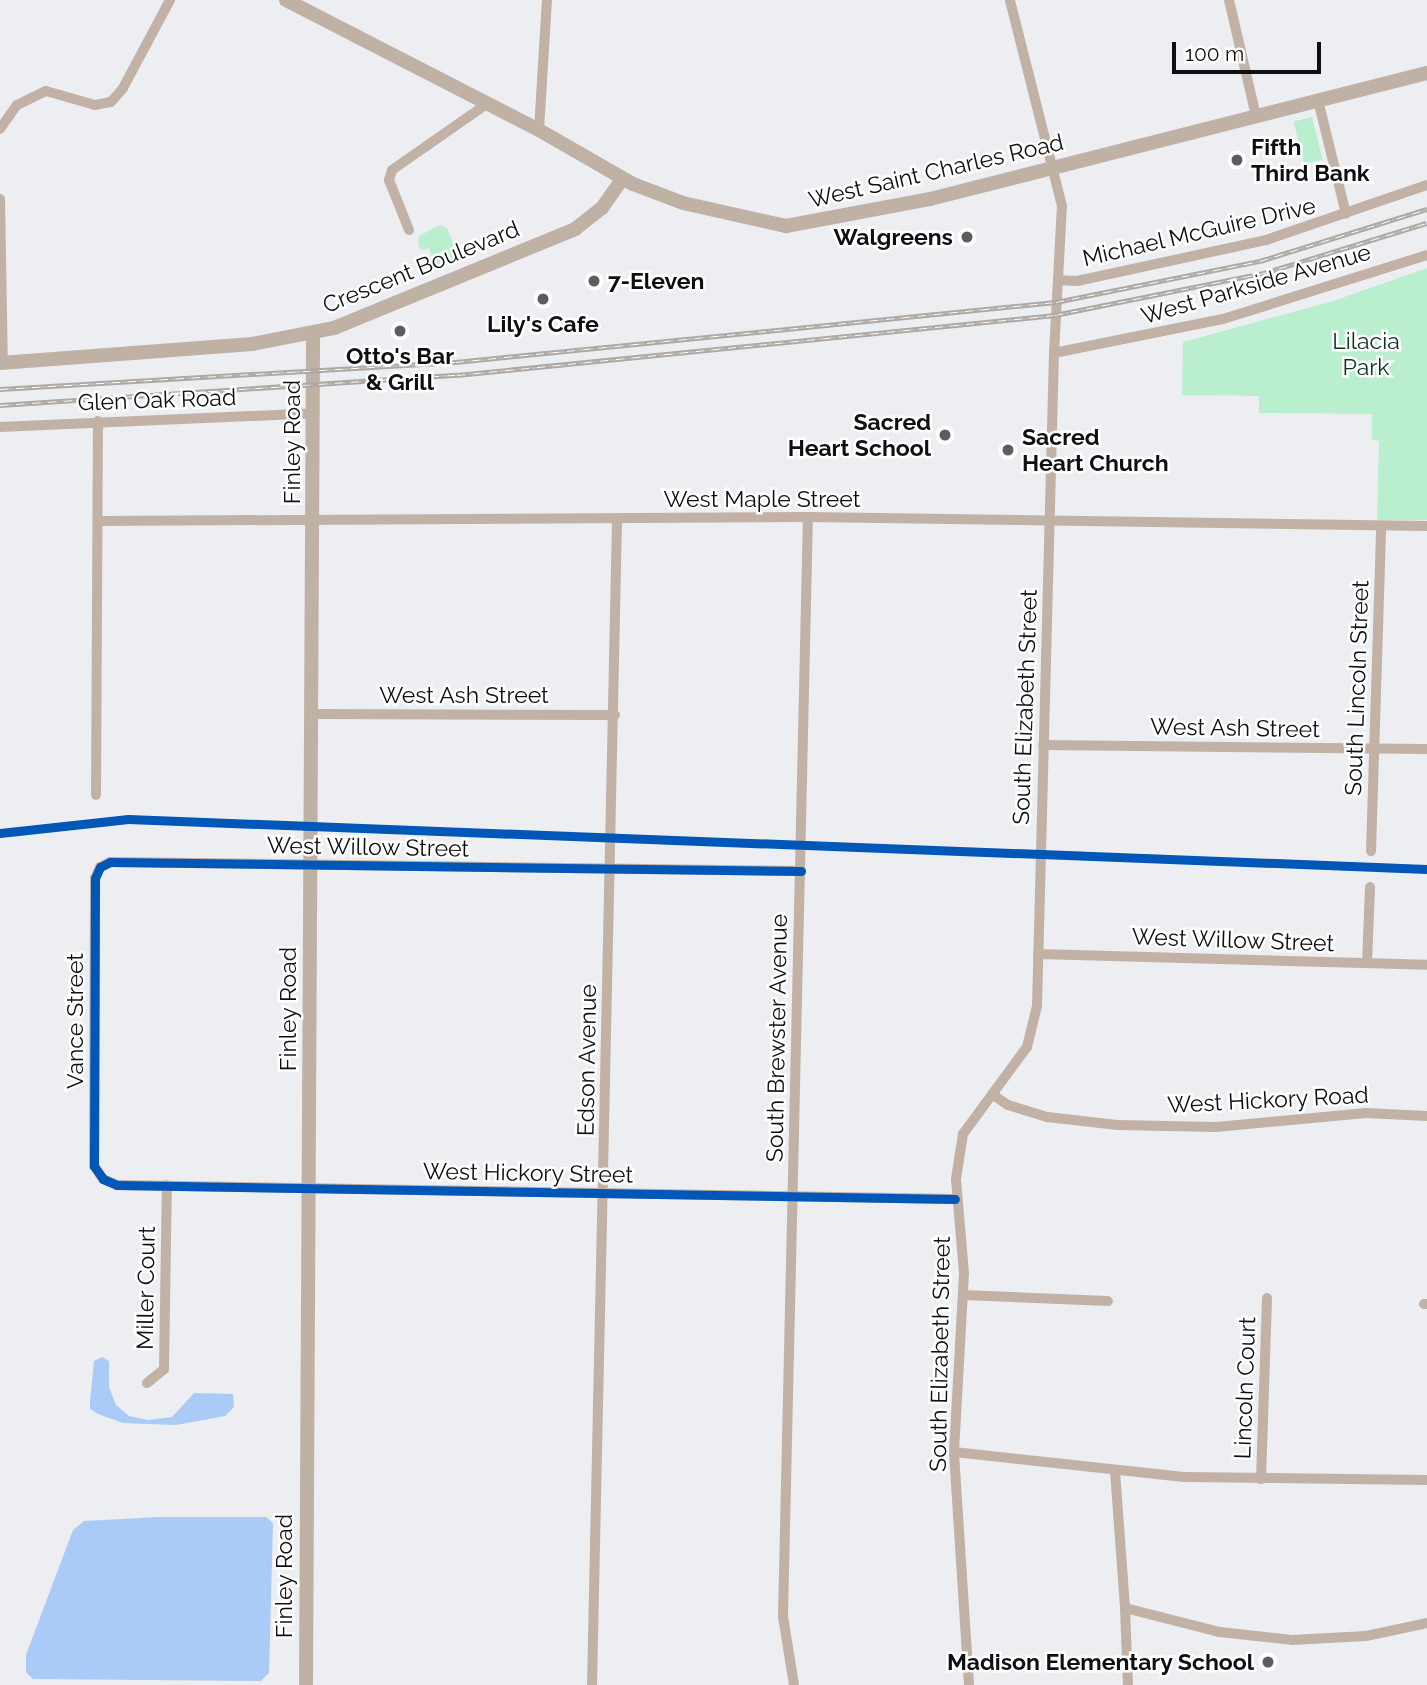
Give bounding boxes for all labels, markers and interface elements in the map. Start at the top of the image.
scale bar [1175,28,1324,72]
text: 100 m [1185,41,1244,66]
street label: West Saint Charles Road [806,128,1066,214]
place label: Fifth Third Bank [1251,133,1370,187]
marker: Fifth Third Bank [1229,152,1245,168]
street label: Michael McGuire Drive [1079,192,1319,272]
street label: Crescent Boulevard [319,215,523,319]
place label: Walgreens [833,223,953,251]
marker: Walgreens [959,229,975,245]
street label: West Parkside Avenue [1138,238,1374,330]
place label: 7-Eleven [608,267,704,295]
marker: 7-Eleven [586,273,602,289]
marker: Lily's Cafe [535,291,551,307]
place label: Lily's Cafe [487,310,599,338]
marker: Otto's Bar & Grill [392,323,408,339]
park label: Lilacia Park [1332,327,1400,381]
place label: Otto's Bar & Grill [346,342,454,396]
street label: Finley Road [278,380,306,504]
street label: Glen Oak Road [77,383,237,417]
place label: Sacred Heart School [788,408,931,462]
place label: Sacred Heart Church [1022,423,1169,477]
marker: Sacred Heart School [937,427,953,443]
marker: Sacred Heart Church [1000,442,1016,458]
street label: West Maple Street [664,485,860,513]
street label: South Lincoln Street [1339,580,1375,796]
street label: South Elizabeth Street [1007,589,1043,825]
street label: West Ash Street [379,681,549,709]
street label: West Ash Street [1150,713,1320,743]
street label: West Willow Street [266,831,470,863]
street label: South Brewster Avenue [761,913,793,1163]
street label: West Willow Street [1131,923,1335,957]
street label: Finley Road [274,947,302,1071]
street label: Vance Street [61,953,89,1089]
street label: Edson Avenue [572,983,602,1137]
street label: West Hickory Road [1166,1081,1370,1119]
street label: West Hickory Street [422,1157,634,1189]
street label: Miller Court [131,1226,161,1350]
street label: South Elizabeth Street [924,1236,956,1472]
street label: Lincoln Court [1229,1316,1261,1460]
street label: Finley Road [270,1514,298,1638]
place label: Madison Elementary School [946,1648,1254,1676]
marker: Madison Elementary School [1260,1654,1276,1670]

